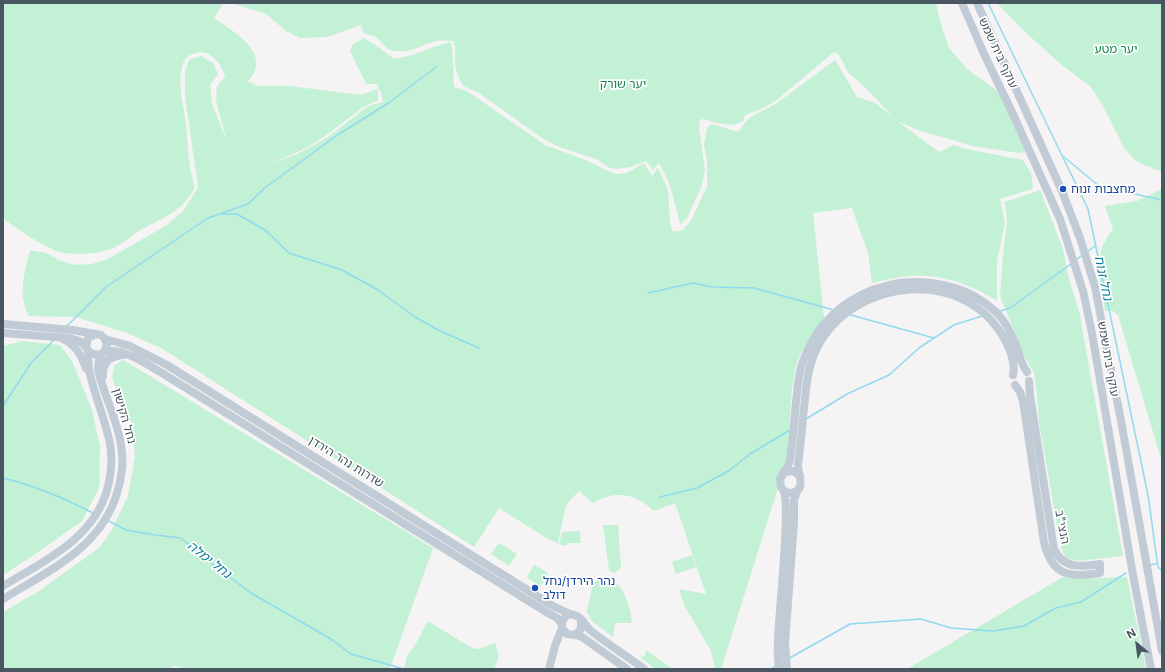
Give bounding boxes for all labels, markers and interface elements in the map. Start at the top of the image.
street label: עוקף בית שמש [975,15,1021,91]
park label: יער מטע [1095,42,1137,56]
park label: יער שורק [600,77,646,91]
place label: מחצבות זנוח [1071,182,1135,196]
marker: מחצבות זנוח [1058,184,1068,194]
water label: נחל זנוח [1091,254,1115,302]
street label: עוקף בית שמש [1094,320,1122,398]
street label: נחל הקישון [109,387,139,445]
street label: שדרות נהר הירדן [306,433,386,491]
street label: הנצי"ב [1052,509,1072,545]
water label: נחל ימלה [184,538,234,582]
place label: נהר הירדן/נחל דולב [543,574,615,602]
marker: נהר הירדן/נחל דולב [530,583,540,593]
north arrow [1117,624,1157,664]
text: N [1124,625,1138,642]

